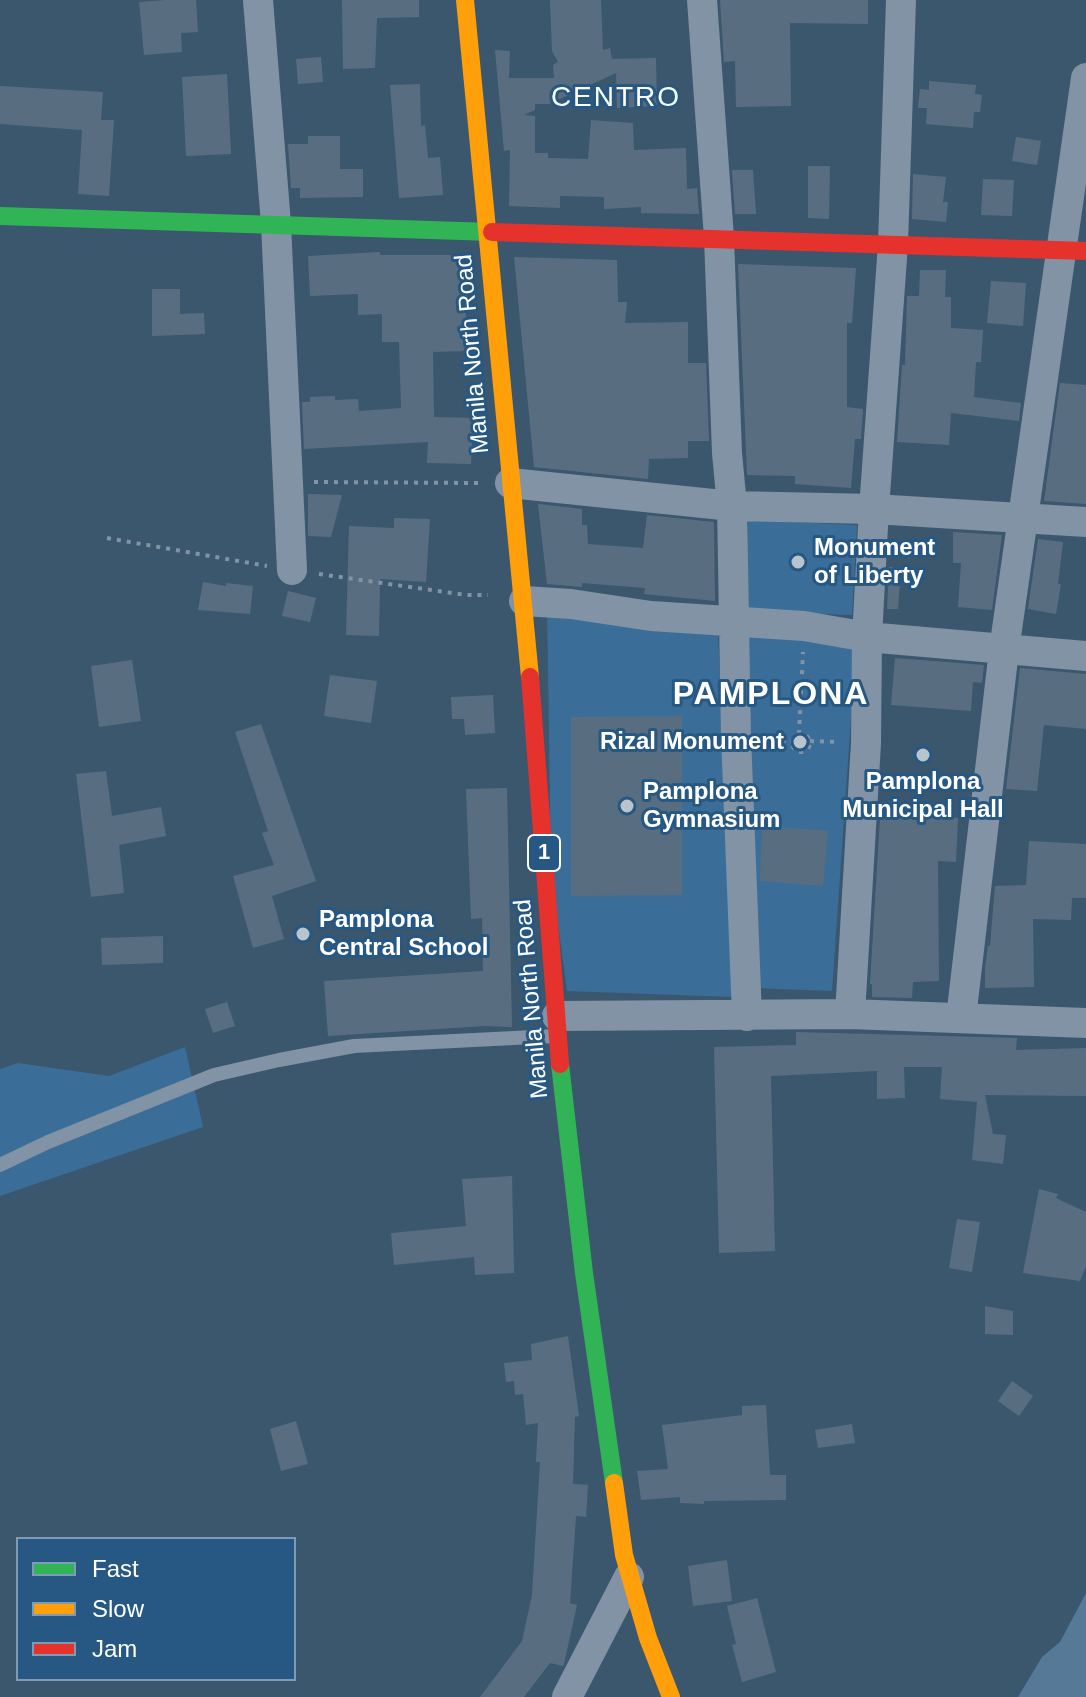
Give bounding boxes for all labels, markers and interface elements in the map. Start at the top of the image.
district label: CENTRO [551,81,681,115]
street label: Manila North Road [450,253,496,455]
place label: Monument of Liberty [814,534,935,590]
marker: Monument of Liberty [789,553,807,571]
district label: PAMPLONA [673,676,869,714]
place label: Rizal Monument [600,728,784,756]
marker: Rizal Monument [791,733,809,751]
marker: Pamplona Municipal Hall [914,746,932,764]
place label: Pamplona Municipal Hall [842,768,1004,824]
place label: Pamplona Gymnasium [643,778,780,834]
marker: Pamplona Gymnasium [618,797,636,815]
road number: 1 [528,835,560,871]
street label: Manila North Road [509,898,555,1100]
place label: Pamplona Central School [319,906,488,962]
marker: Pamplona Central School [294,925,312,943]
legend [16,1537,296,1681]
text: Fast [92,1555,139,1582]
text: Slow [92,1595,144,1622]
text: Jam [92,1635,137,1662]

